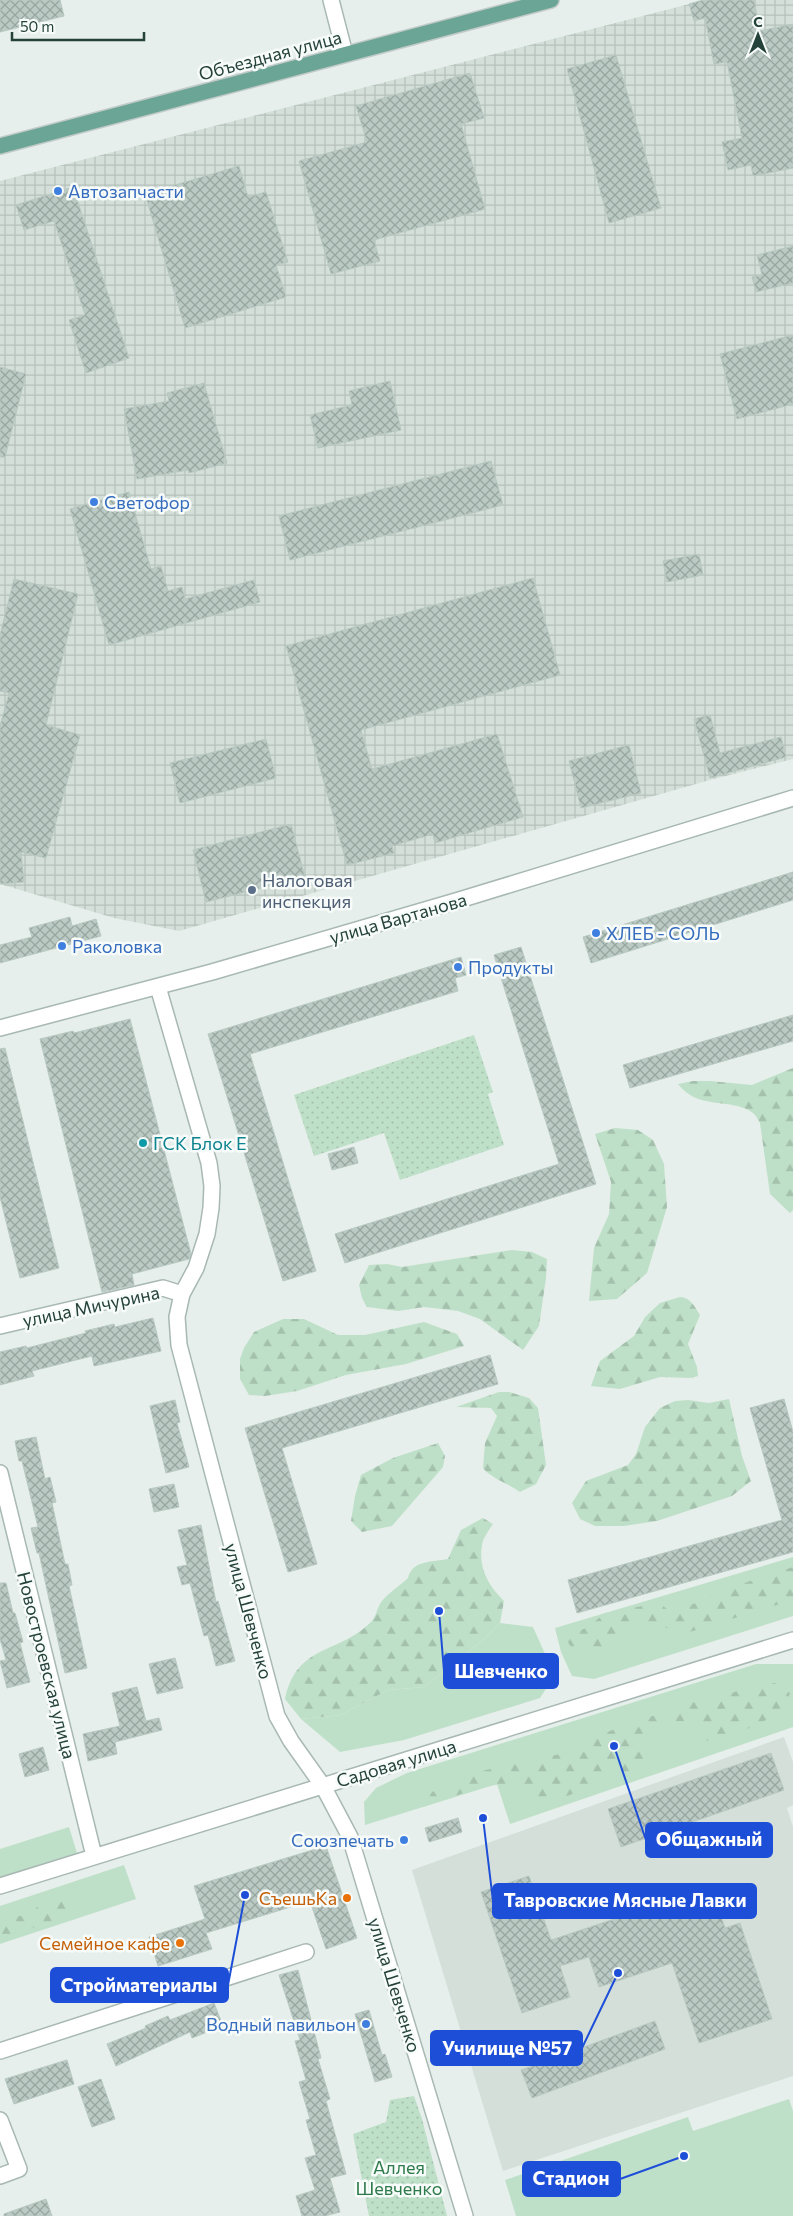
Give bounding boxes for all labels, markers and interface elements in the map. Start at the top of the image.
scale bar [12,10,145,42]
north arrow [733,10,783,60]
text: С [753,13,763,30]
text: 50 m [20,17,54,35]
street label: Объездная улица [196,25,344,85]
place label: Автозапчасти [68,180,184,202]
marker: Автозапчасти [52,185,64,197]
place label: Светофор [104,491,190,513]
marker: Светофор [88,496,100,508]
place label: Налоговая инспекция [262,869,353,912]
marker: Налоговая инспекция [246,884,258,896]
street label: улица Вартанова [327,888,469,948]
place label: ХЛЕБ - СОЛЬ [606,922,720,944]
marker: ХЛЕБ - СОЛЬ [590,927,602,939]
place label: Раколовка [72,935,162,957]
marker: Раколовка [56,940,68,952]
place label: Продукты [468,956,553,978]
marker: Продукты [452,961,464,973]
place label: ГСК Блок Е [153,1132,247,1154]
marker: ГСК Блок Е [137,1137,149,1149]
street label: улица Мичурина [20,1281,162,1331]
street label: улица Шевченко [220,1541,278,1681]
street label: Новостроевская улица [13,1569,81,1761]
callout: Шевченко [444,1654,558,1688]
text: Шевченко [454,1659,548,1682]
street label: Садовая улица [334,1734,458,1792]
callout: Общажный [646,1823,772,1857]
text: Общажный [656,1827,762,1850]
place label: Союзпечать [291,1829,394,1851]
marker: Союзпечать [398,1834,410,1846]
callout: Тавровские Мясные Лавки [493,1884,756,1918]
place label: СъешьКа [259,1887,337,1909]
text: Тавровские Мясные Лавки [503,1888,747,1911]
marker: СъешьКа [341,1892,353,1904]
street label: улица Шевченко [364,1915,426,2055]
place label: Семейное кафе [39,1932,170,1954]
marker: Семейное кафе [174,1937,186,1949]
callout: Стройматериалы [51,1968,228,2002]
text: Стройматериалы [61,1973,217,1996]
place label: Водный павильон [206,2013,356,2035]
marker: Водный павильон [360,2018,372,2030]
callout: Училище №57 [431,2031,582,2065]
text: Училище №57 [442,2036,572,2059]
park label: Аллея Шевченко [355,2156,443,2199]
callout: Стадион [523,2162,620,2196]
text: Стадион [533,2166,609,2189]

